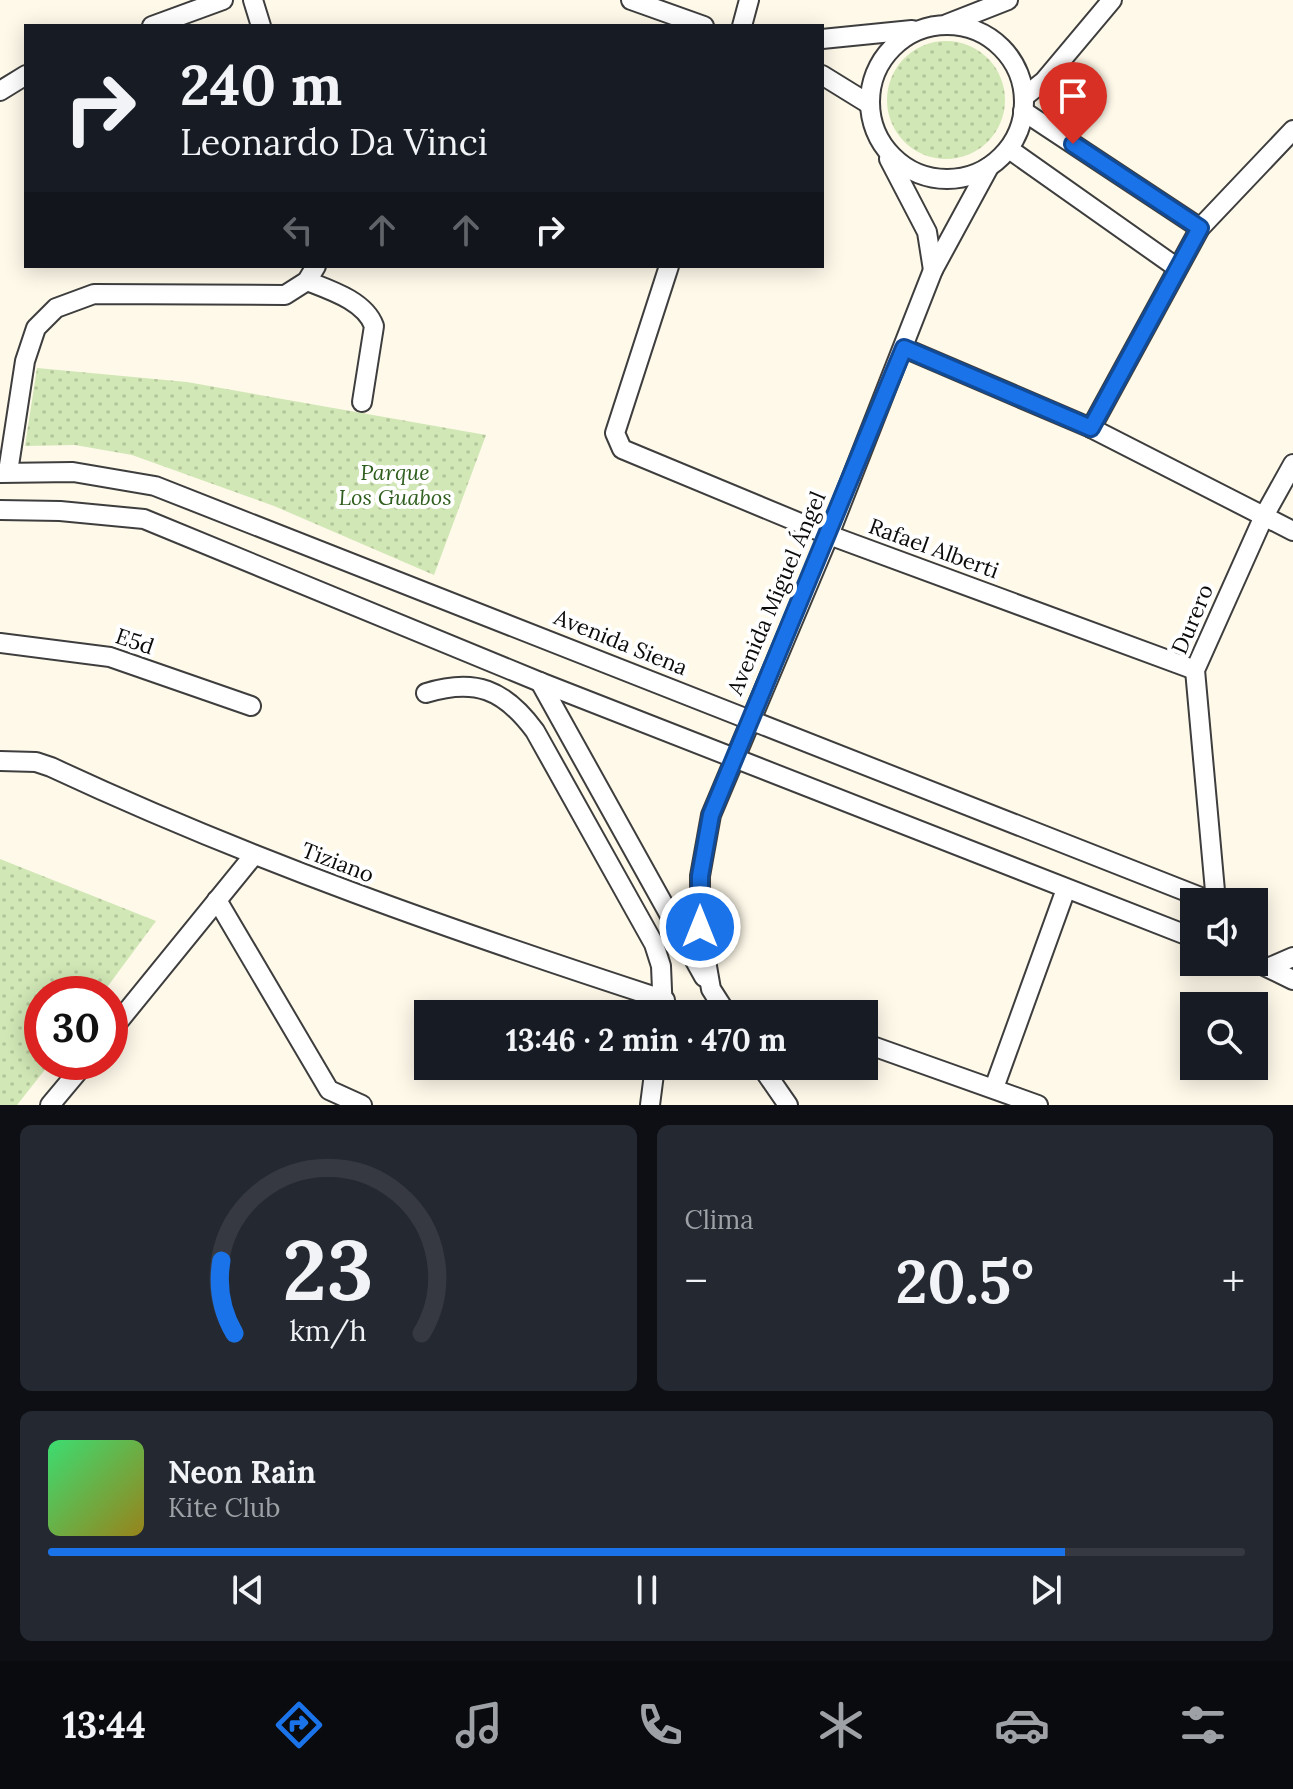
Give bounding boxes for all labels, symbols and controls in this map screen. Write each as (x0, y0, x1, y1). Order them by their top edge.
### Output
text: 240 m (180, 49, 342, 120)
icon: right (48, 56, 152, 160)
pin (1039, 62, 1107, 144)
icon: arrive (1051, 74, 1095, 118)
text: Leonardo Da Vinci (180, 119, 488, 165)
icon: left (276, 208, 320, 252)
icon: ahead (360, 208, 404, 252)
icon: ahead (444, 208, 488, 252)
icon: right (528, 208, 572, 252)
park label: Parque Los Guabos (338, 458, 452, 511)
street label: Avenida Miguel Ángel (720, 487, 832, 700)
street label: Rafael Alberti (865, 511, 1003, 585)
street label: Durero (1165, 580, 1219, 658)
street label: Avenida Siena (549, 602, 692, 681)
street label: E5d (112, 621, 158, 661)
street label: Tiziano (298, 835, 378, 889)
position arrow (658, 885, 742, 969)
map controls (1180, 888, 1268, 1080)
button: sound (1180, 888, 1268, 976)
speed limit sign: 30 (24, 976, 128, 1080)
button: search (1180, 992, 1268, 1080)
text: 13:46 · 2 min · 470 m (506, 1021, 786, 1059)
text: Clima (685, 1203, 754, 1236)
text: 23 (283, 1216, 374, 1323)
text: 20.5° (896, 1243, 1034, 1319)
text: − (685, 1253, 708, 1309)
text: + (1222, 1253, 1245, 1309)
text: km/h (290, 1312, 367, 1349)
text: Neon Rain (168, 1453, 316, 1491)
text: Kite Club (168, 1491, 280, 1524)
icon: previous (226, 1568, 270, 1612)
icon: pause (625, 1568, 669, 1612)
icon: next (1024, 1568, 1068, 1612)
icon: directions (271, 1697, 327, 1753)
icon: music (451, 1697, 507, 1753)
icon: phone (632, 1697, 688, 1753)
icon: climate (813, 1697, 869, 1753)
icon: car (994, 1697, 1050, 1753)
icon: filters (1175, 1697, 1231, 1753)
text: 13:44 (62, 1702, 146, 1748)

